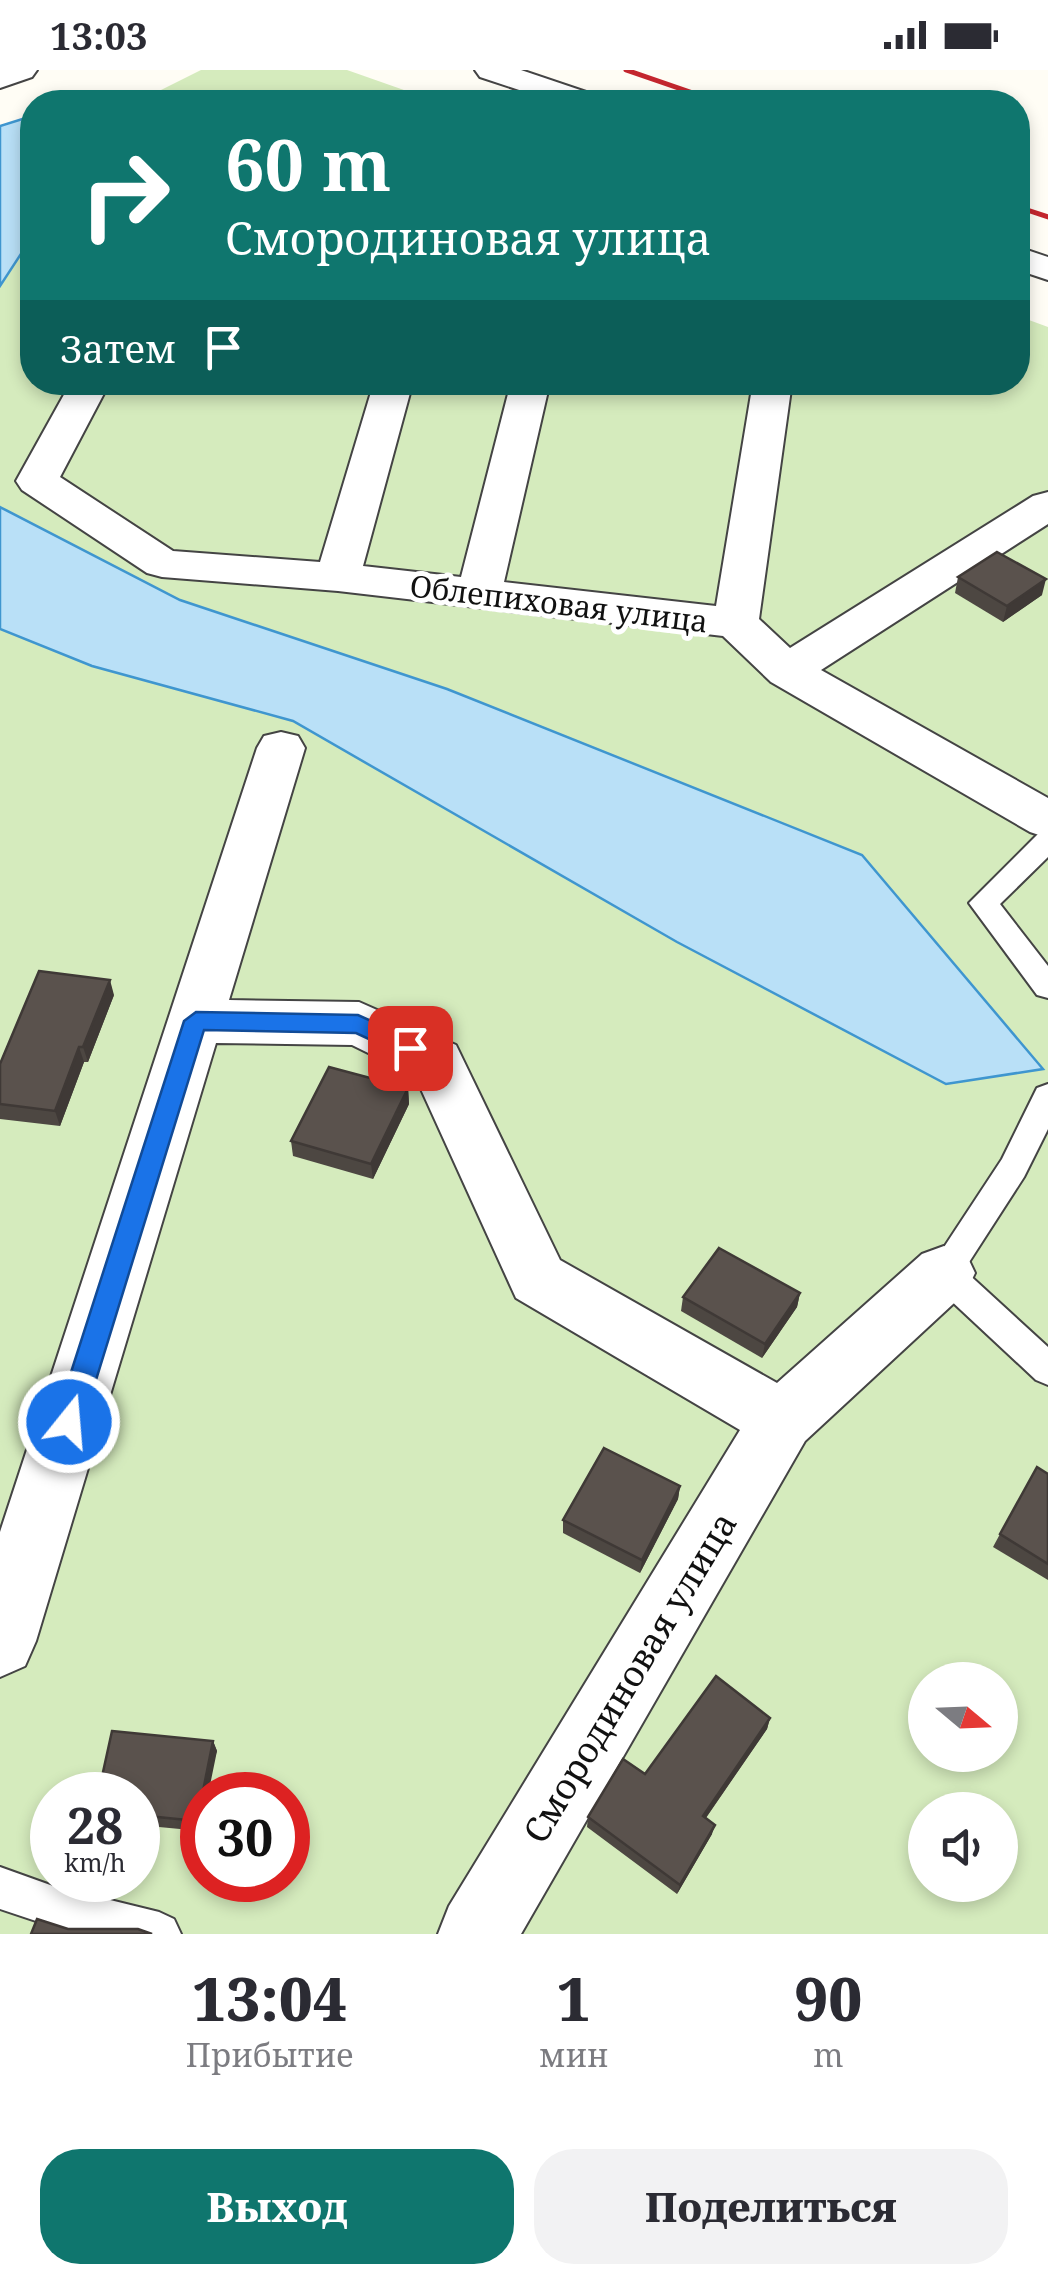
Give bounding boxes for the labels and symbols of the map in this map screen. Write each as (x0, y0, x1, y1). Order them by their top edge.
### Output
street label: Облепиховая улица (408, 564, 710, 642)
pin (368, 1006, 453, 1091)
position arrow (17, 1370, 121, 1474)
street label: Смородиновая улица (511, 1503, 747, 1851)
north arrow (908, 1662, 1018, 1772)
speed limit sign: 30 (180, 1772, 310, 1902)

